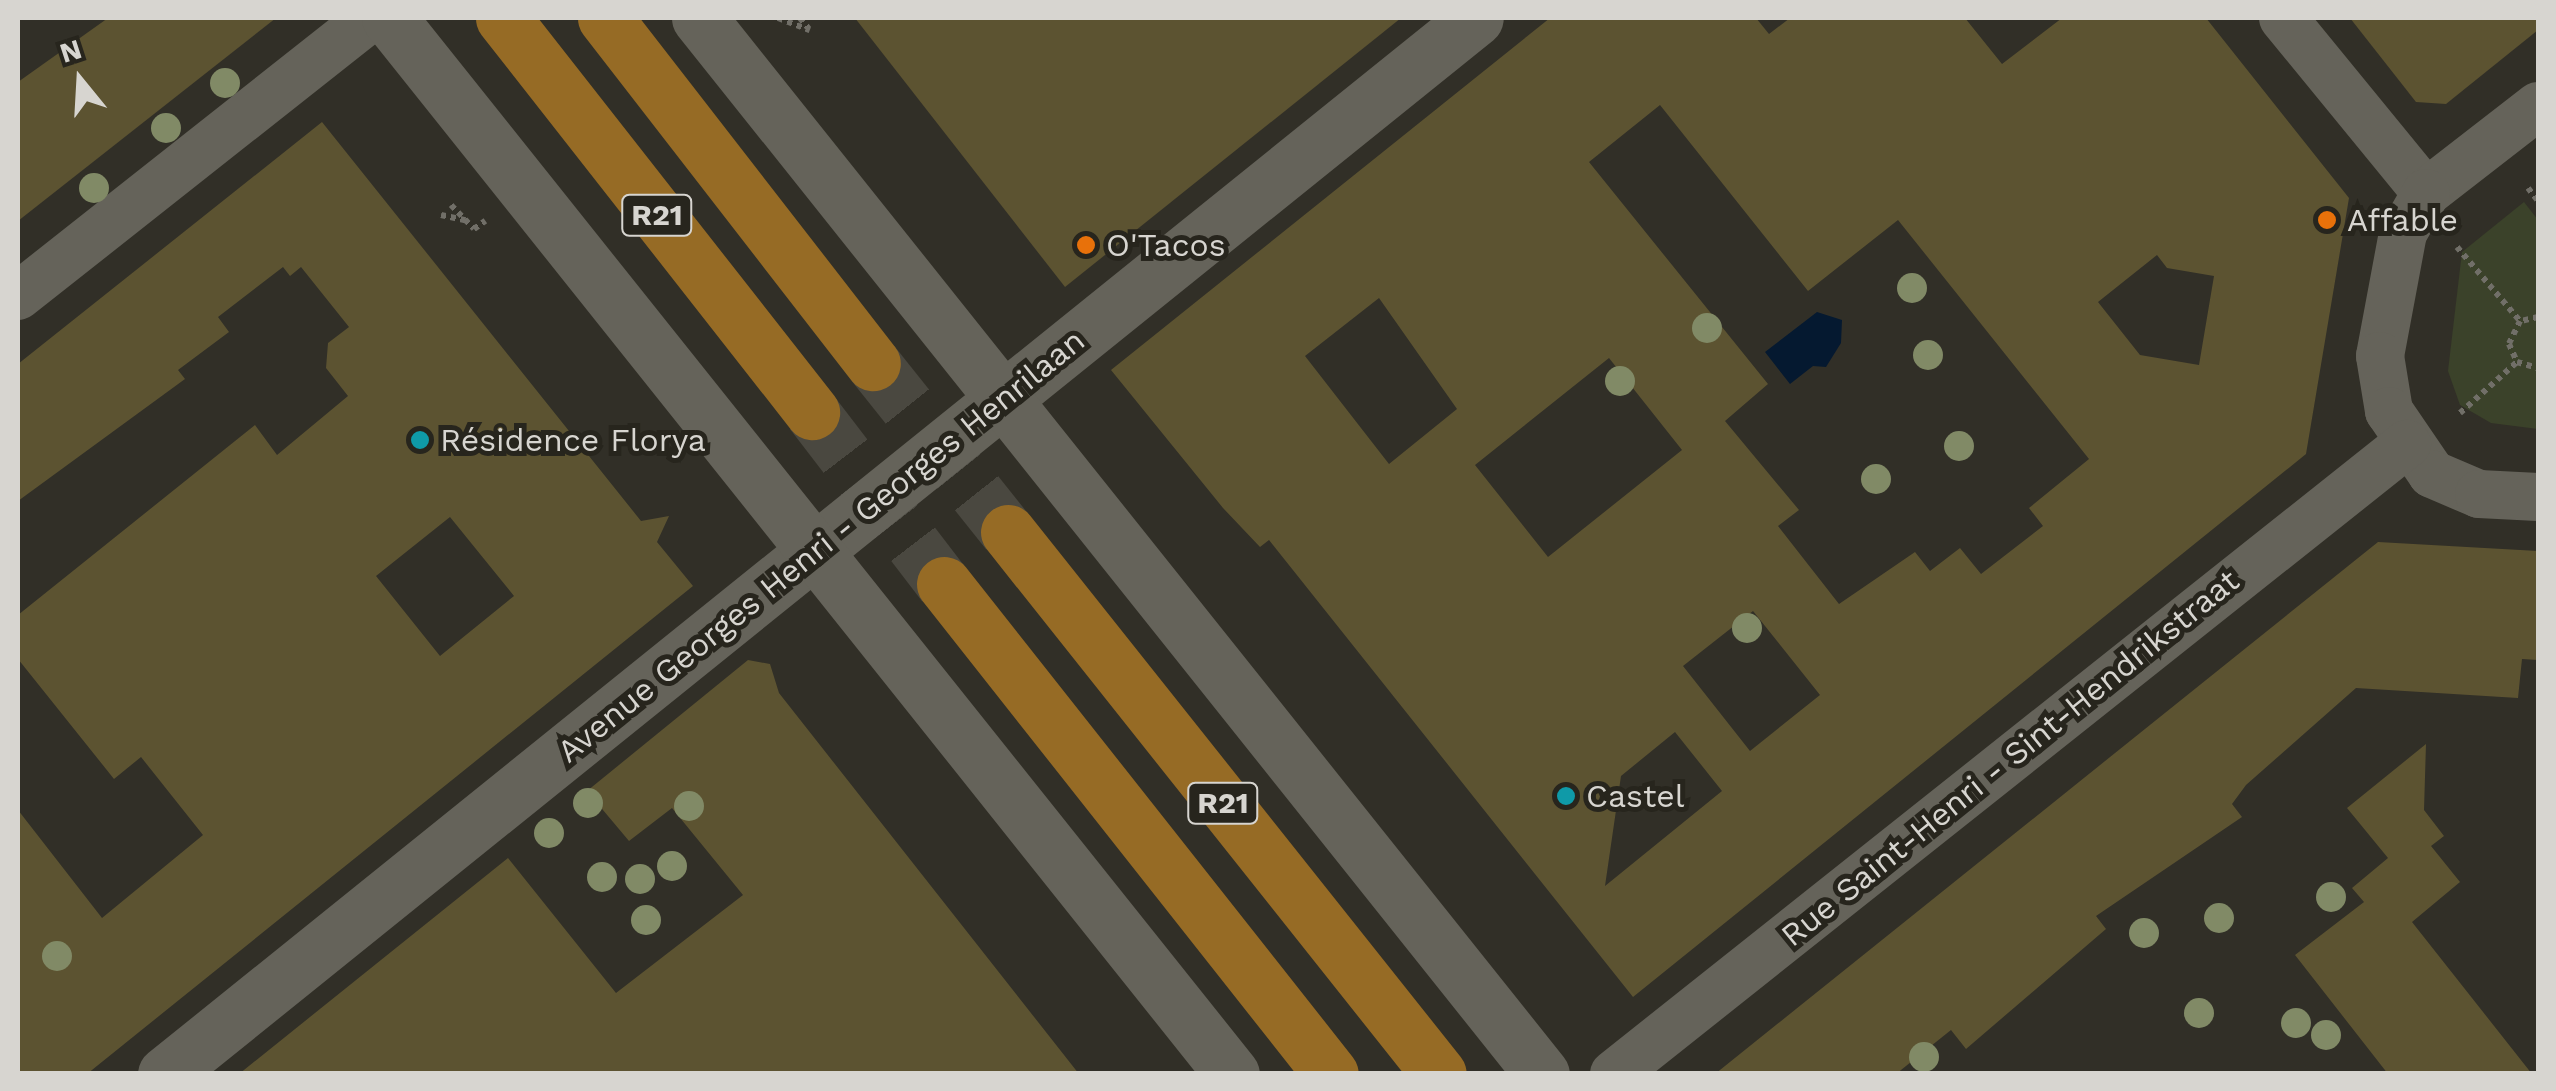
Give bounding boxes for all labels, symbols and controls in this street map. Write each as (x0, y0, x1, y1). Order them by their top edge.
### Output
north arrow (30, 30, 130, 130)
text: N (56, 32, 86, 70)
road number: R21 (620, 190, 694, 240)
place label: Affable (2347, 201, 2458, 239)
marker: Affable (2316, 209, 2338, 231)
place label: O'Tacos (1106, 226, 1226, 264)
marker: O'Tacos (1075, 234, 1097, 256)
street label: Avenue Georges Henri - Georges Henrilaan (550, 321, 1092, 771)
place label: Résidence Florya (440, 421, 706, 459)
marker: Résidence Florya (409, 429, 431, 451)
street label: Rue Saint-Henri - Sint-Hendrikstraat (1773, 561, 2247, 955)
place label: Castel (1586, 777, 1685, 815)
road number: R21 (1186, 778, 1260, 828)
marker: Castel (1555, 785, 1577, 807)

